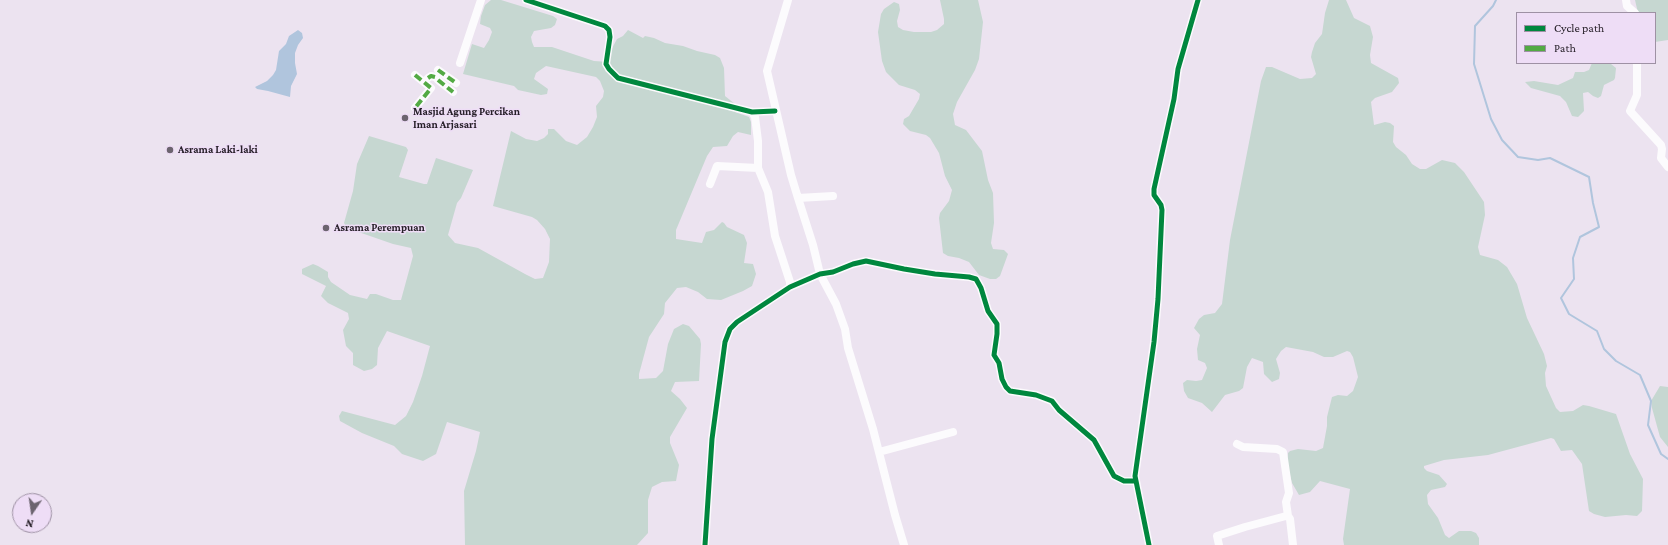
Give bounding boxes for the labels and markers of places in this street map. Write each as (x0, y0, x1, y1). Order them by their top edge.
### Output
place label: Masjid Agung Percikan Iman Arjasari (413, 105, 520, 131)
marker: Masjid Agung Percikan Iman Arjasari (400, 113, 410, 123)
place label: Asrama Laki-laki (178, 143, 258, 157)
marker: Asrama Laki-laki (165, 145, 175, 155)
place label: Asrama Perempuan (334, 221, 425, 235)
marker: Asrama Perempuan (321, 223, 331, 233)

